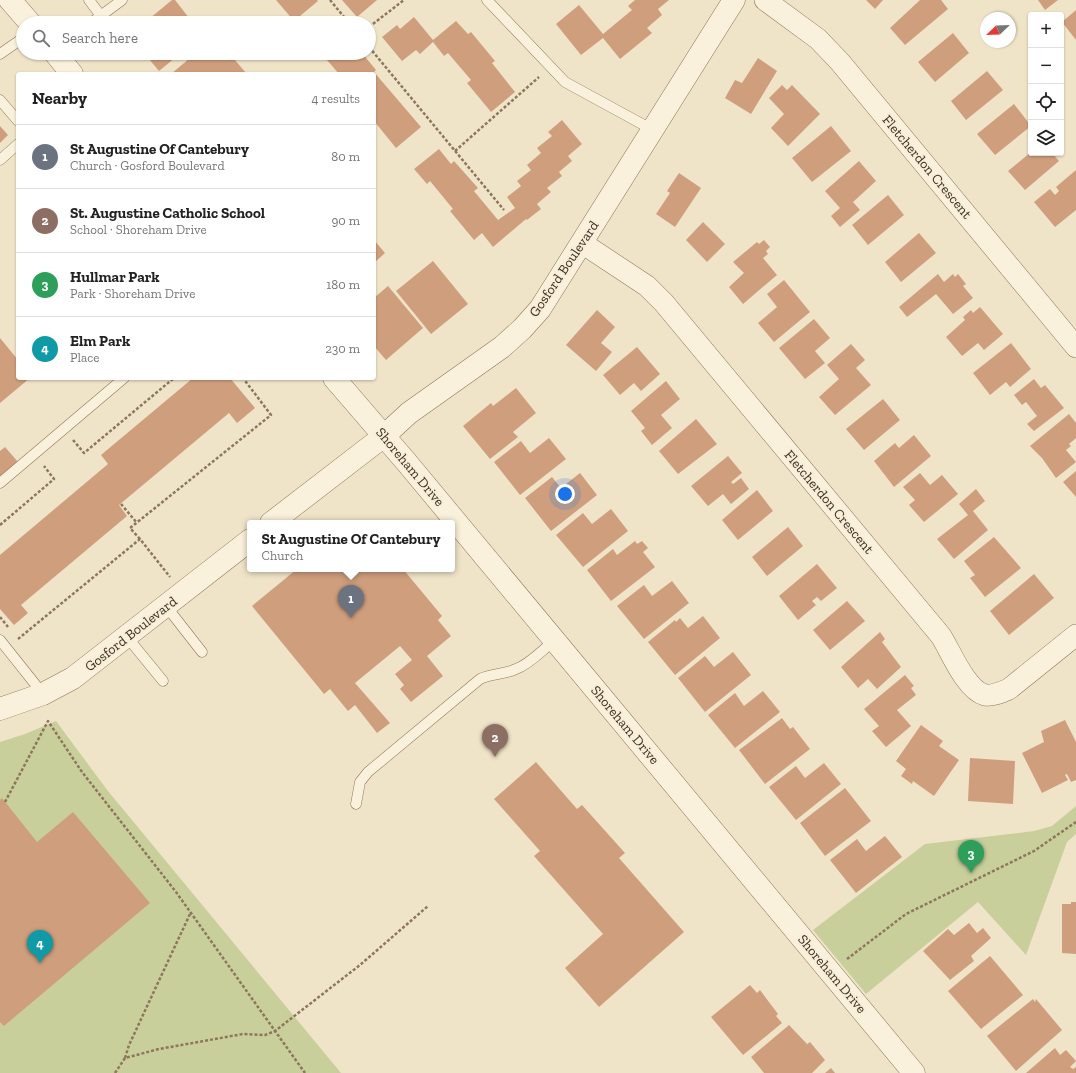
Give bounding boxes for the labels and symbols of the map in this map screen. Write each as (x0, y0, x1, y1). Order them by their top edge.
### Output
north arrow (980, 12, 1016, 48)
street label: Fletcherdon Crescent (879, 112, 976, 223)
street label: Gosford Boulevard (526, 217, 603, 320)
street label: Shoreham Drive (372, 424, 448, 510)
street label: Fletcherdon Crescent (781, 447, 878, 558)
your location (555, 484, 575, 504)
pin: 1 (338, 585, 364, 618)
street label: Gosford Boulevard (82, 593, 181, 675)
street label: Shoreham Drive (587, 682, 663, 768)
pin: 2 (482, 724, 508, 757)
pin: 3 (958, 840, 984, 873)
pin: 4 (27, 930, 53, 963)
street label: Shoreham Drive (794, 931, 870, 1017)

